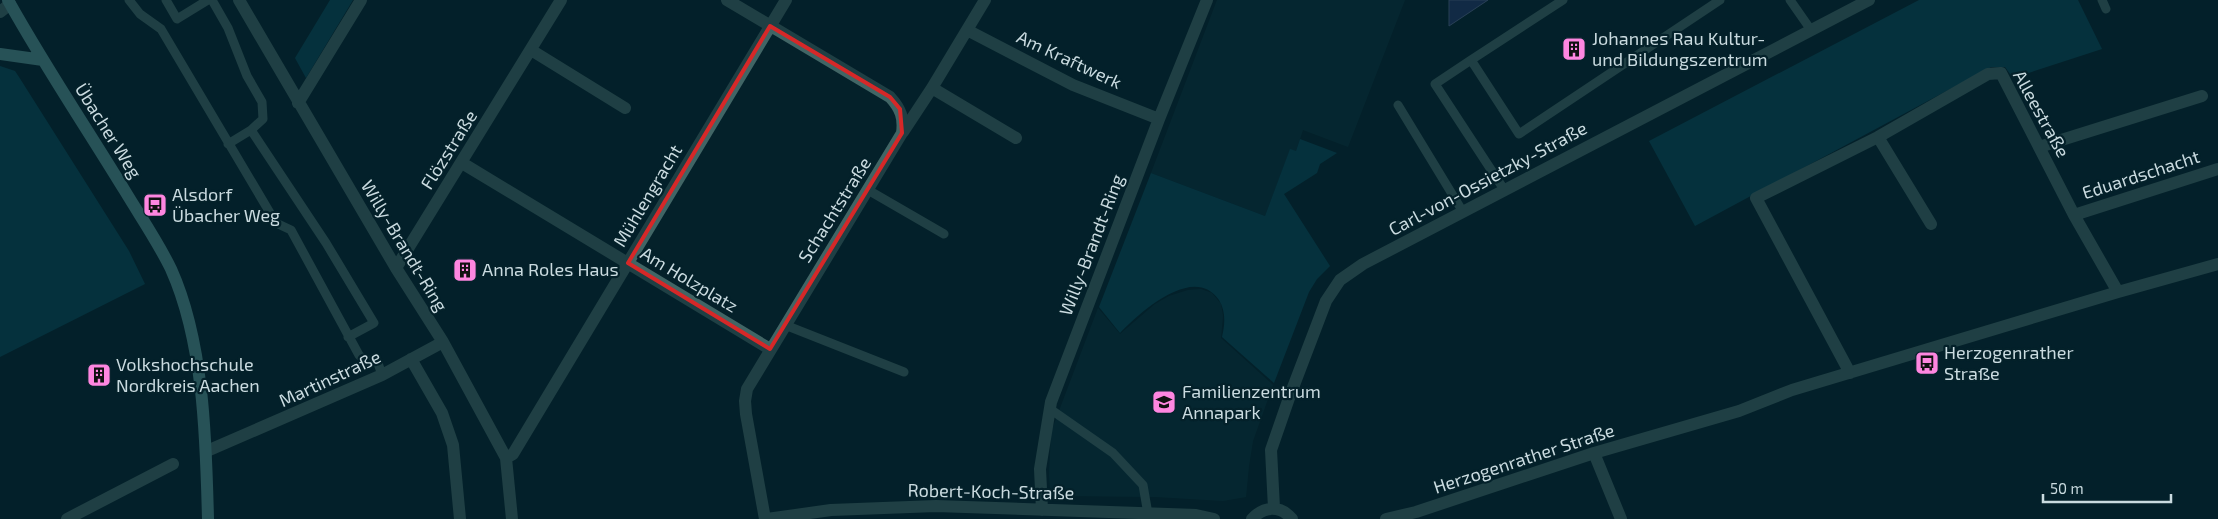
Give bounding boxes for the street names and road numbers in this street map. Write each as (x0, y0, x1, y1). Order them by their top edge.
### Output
street label: Am Kraftwerk (1013, 25, 1125, 93)
street label: Alleestraße (2009, 66, 2075, 161)
street label: Übacher Weg (71, 79, 147, 182)
street label: Flözstraße (415, 106, 481, 193)
street label: Carl-von-Ossietzky-Straße (1385, 116, 1590, 240)
street label: Mühlengracht (608, 140, 686, 251)
street label: Eduardschacht (2079, 145, 2202, 203)
street label: Schachtstraße (793, 153, 875, 266)
street label: Willy-Brandt-Ring (1054, 171, 1128, 318)
street label: Willy-Brandt-Ring (357, 176, 453, 315)
street label: Am Holzplatz (637, 242, 742, 317)
street label: Martinstraße (275, 345, 384, 411)
street label: Herzogenrather Straße (1430, 418, 1617, 498)
street label: Robert-Koch-Straße (907, 479, 1075, 503)

